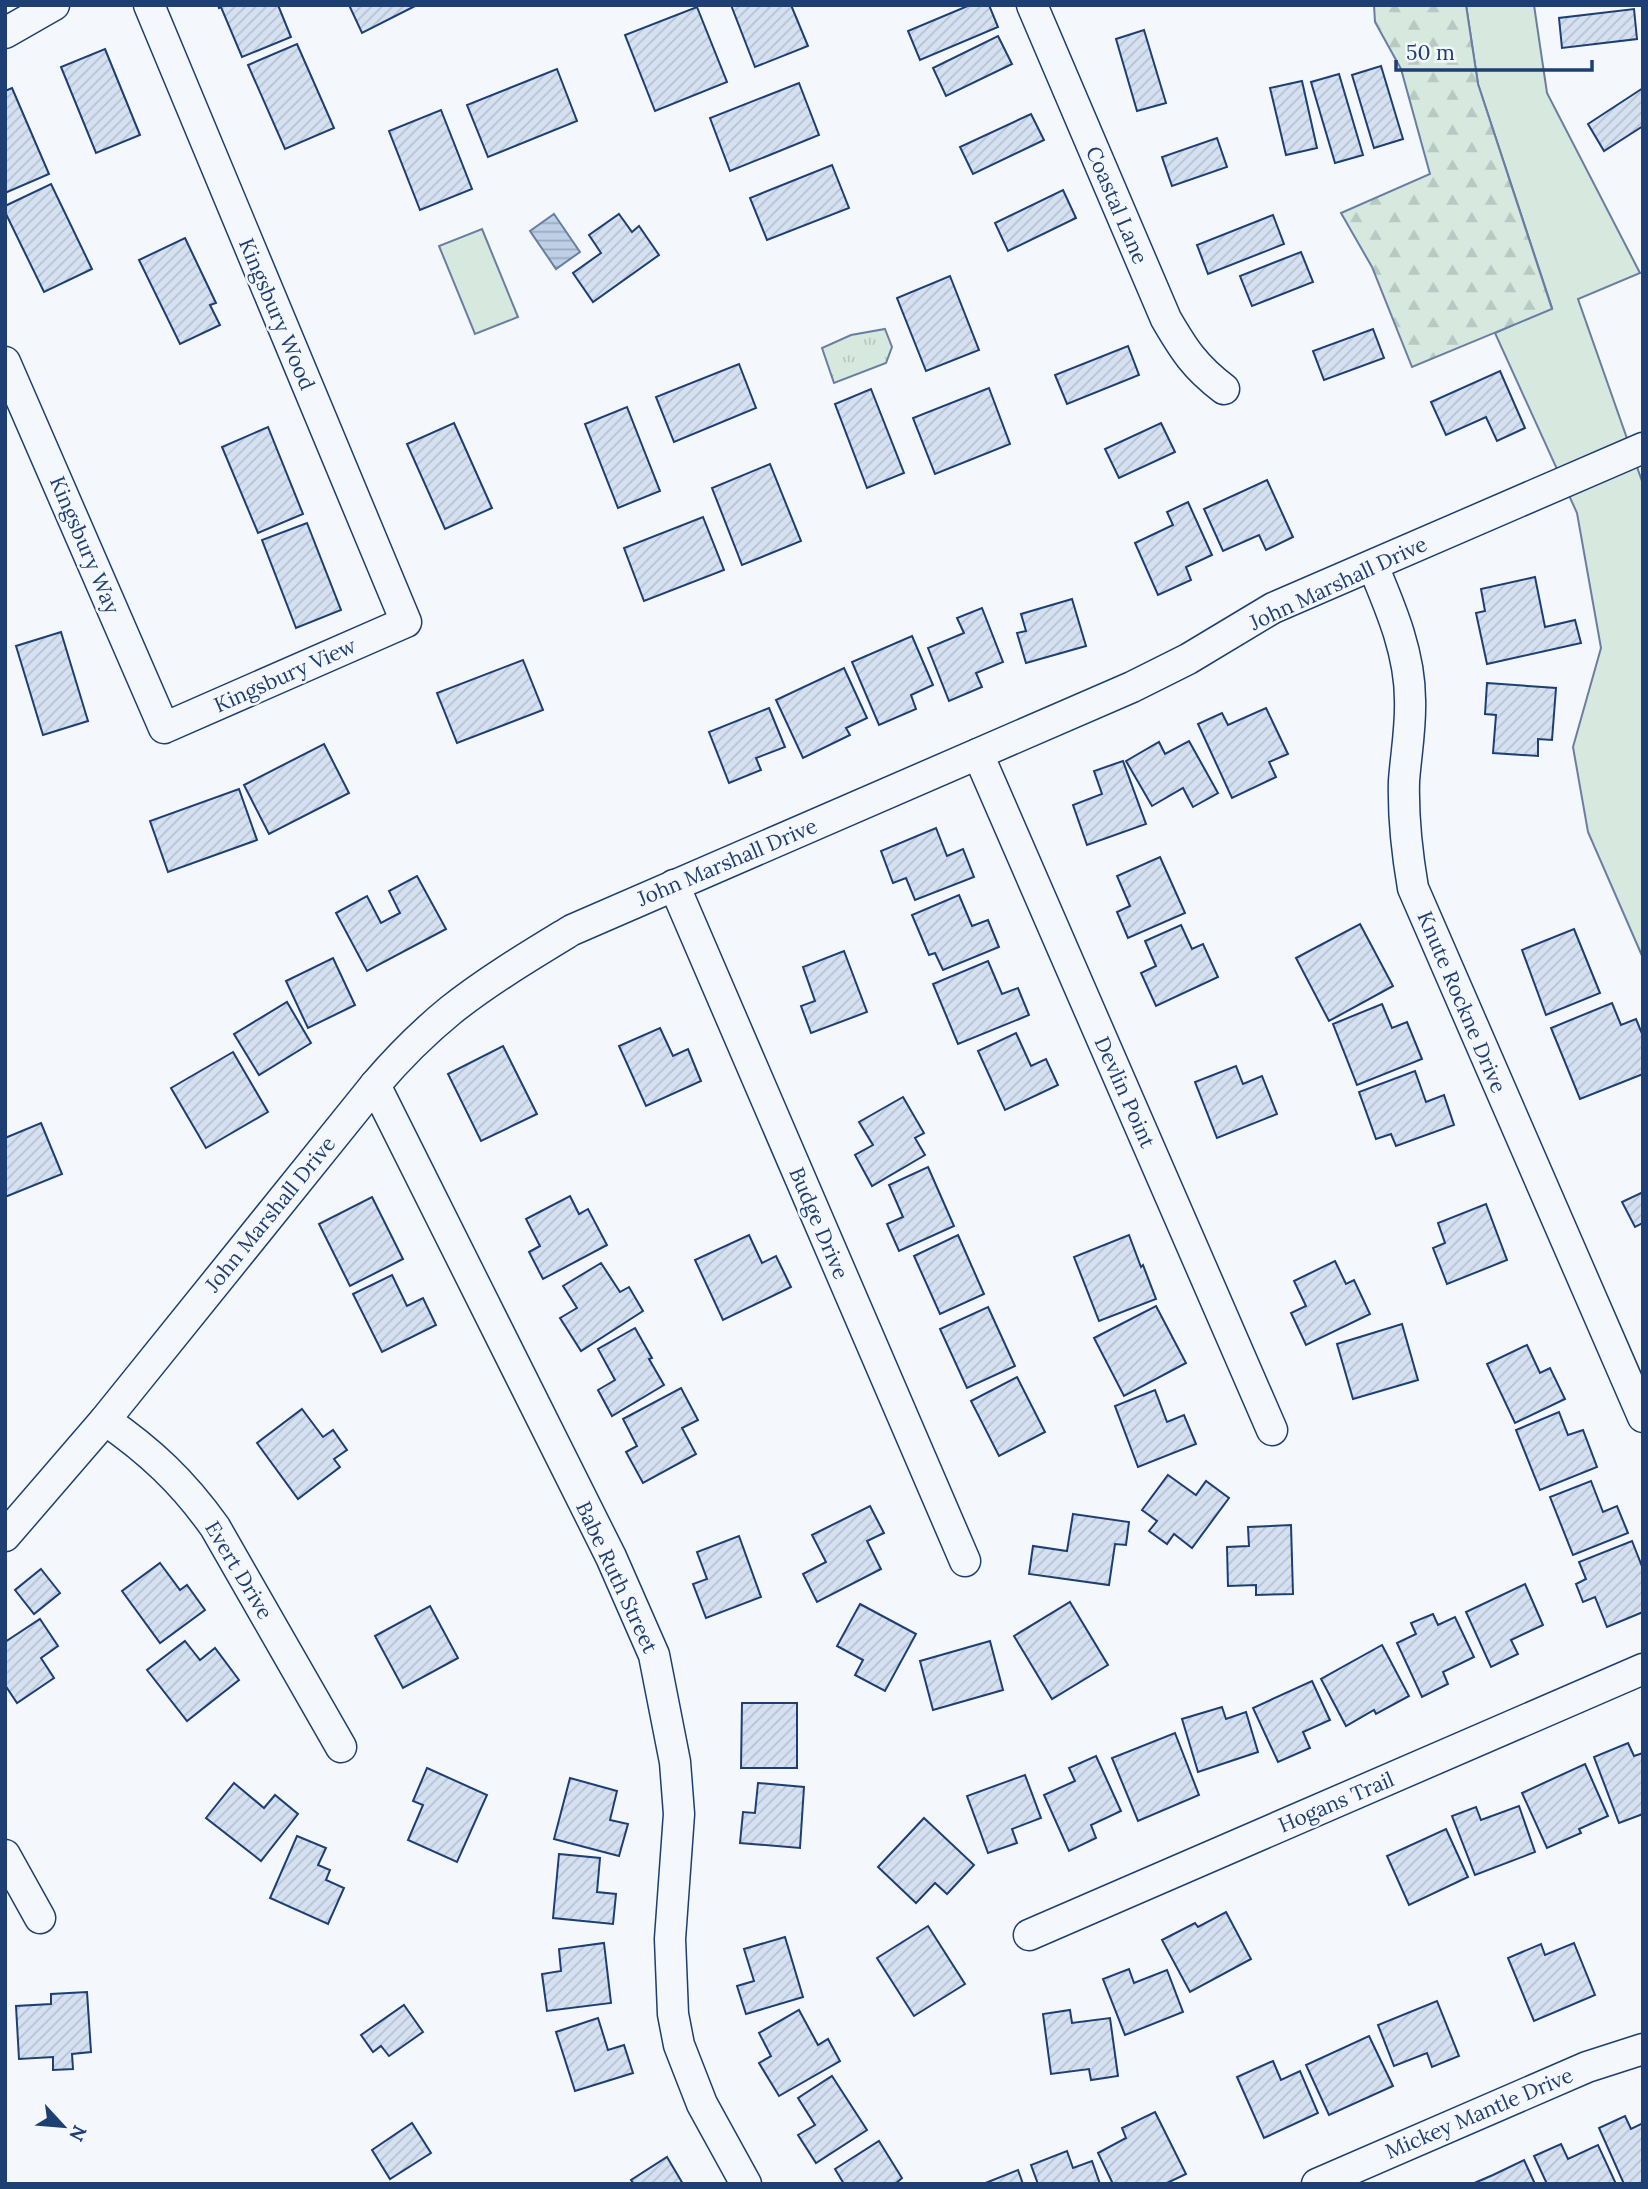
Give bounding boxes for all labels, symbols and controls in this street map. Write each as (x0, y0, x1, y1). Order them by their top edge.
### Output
scale bar (1396, 28, 1592, 72)
text: 50 m (1406, 39, 1455, 66)
street label: Coastal Lane (1080, 142, 1154, 268)
street label: Kingsbury Wood (233, 234, 321, 394)
street label: Kingsbury Way (44, 472, 126, 618)
street label: John Marshall Drive (1244, 530, 1431, 636)
street label: Kingsbury View (210, 632, 360, 718)
street label: John Marshall Drive (632, 812, 821, 912)
street label: Knute Rockne Drive (1412, 907, 1512, 1097)
street label: Devlin Point (1089, 1032, 1162, 1153)
street label: John Marshall Drive (198, 1131, 341, 1298)
street label: Budge Drive (783, 1163, 855, 1283)
street label: Babe Ruth Street (570, 1497, 664, 1658)
street label: Evert Drive (199, 1516, 279, 1624)
street label: Hogans Trail (1274, 1766, 1398, 1838)
street label: Mickey Mantle Drive (1381, 2061, 1577, 2165)
north arrow (28, 2091, 98, 2161)
text: N (64, 2122, 92, 2146)

